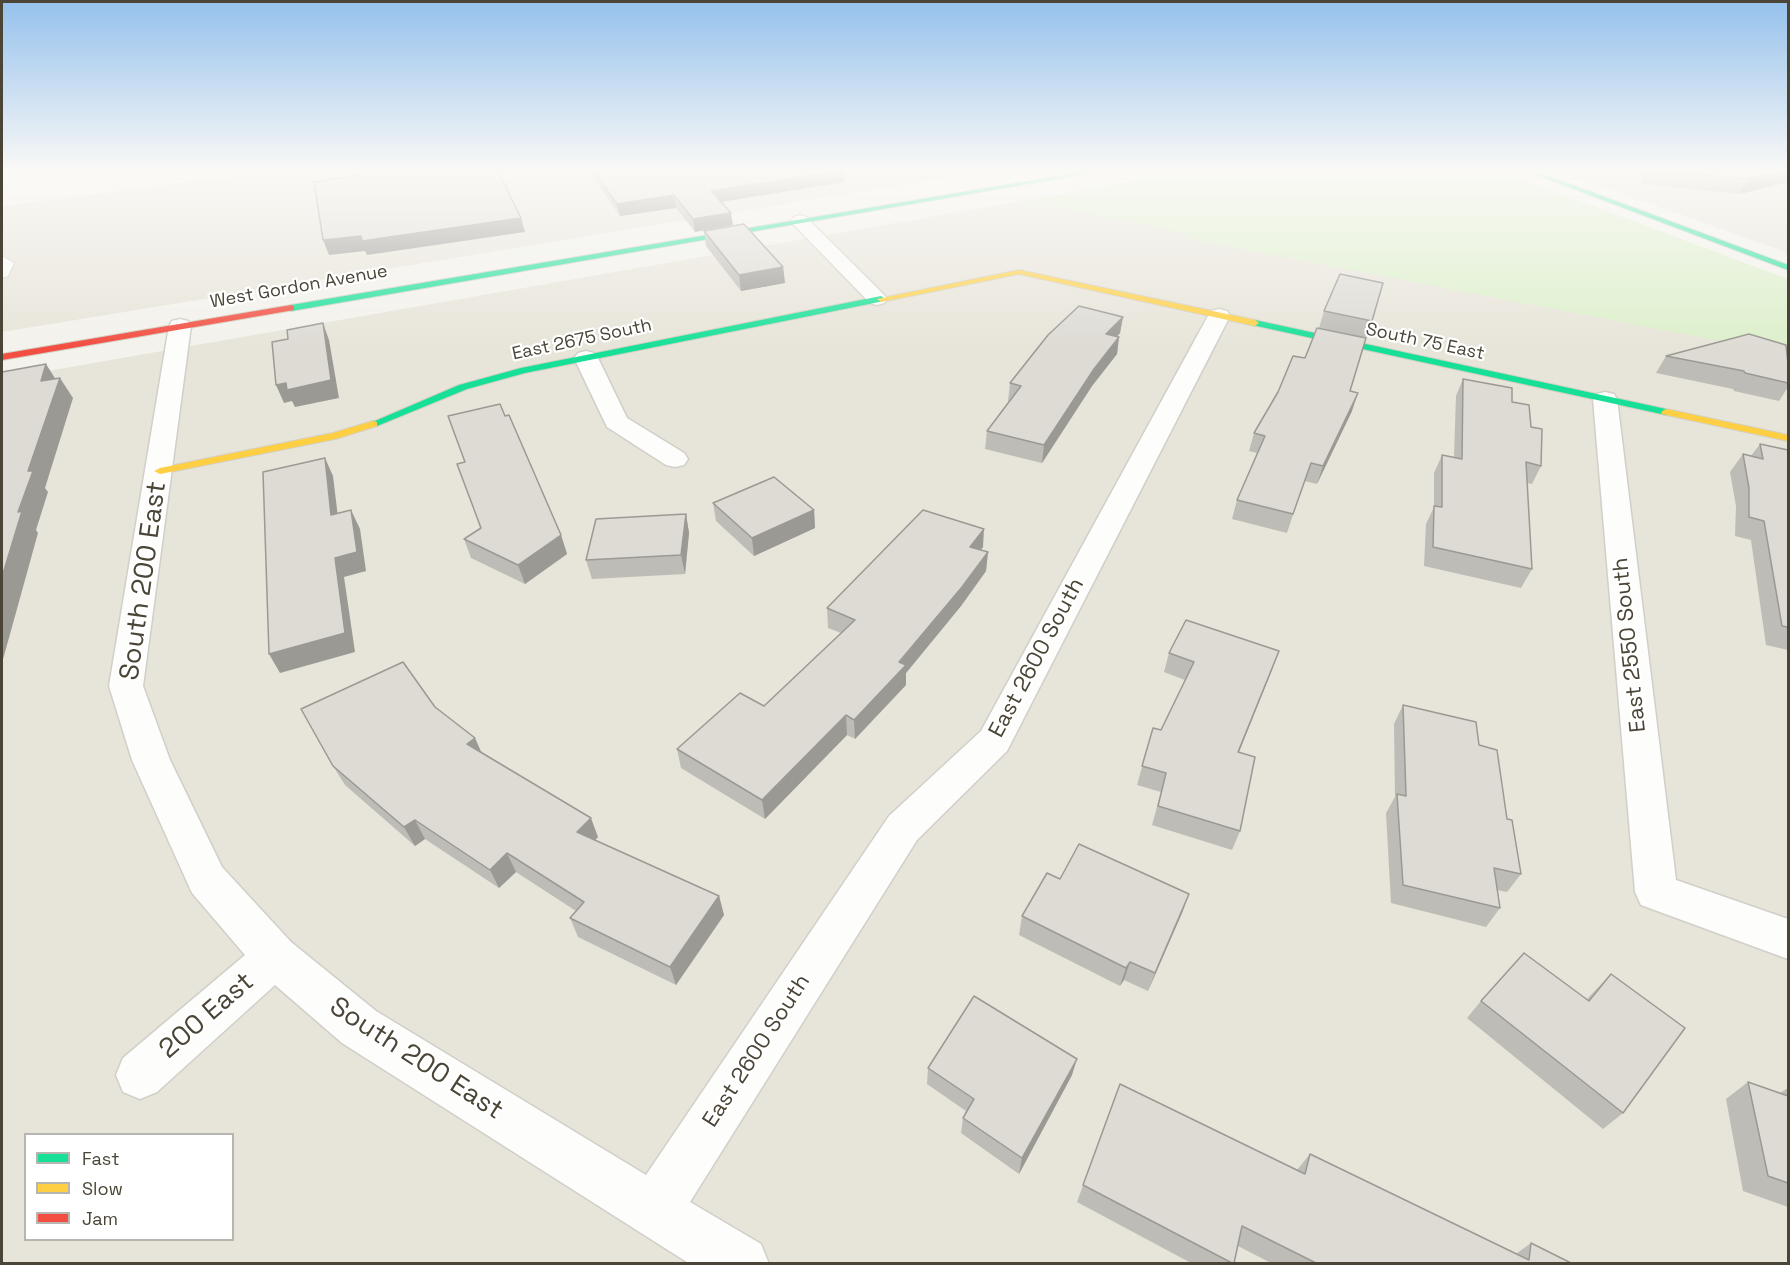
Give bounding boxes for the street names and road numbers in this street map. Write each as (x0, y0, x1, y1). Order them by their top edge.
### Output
street label: West Gordon Avenue (209, 261, 389, 313)
street label: East 2675 South (510, 315, 654, 365)
street label: South 75 East (1364, 319, 1486, 365)
street label: South 200 East (114, 479, 174, 683)
street label: East 2550 South (1608, 556, 1652, 734)
street label: East 2600 South (984, 574, 1090, 742)
street label: 200 East (153, 966, 261, 1066)
street label: East 2600 South (698, 970, 816, 1132)
street label: South 200 East (323, 991, 509, 1127)

